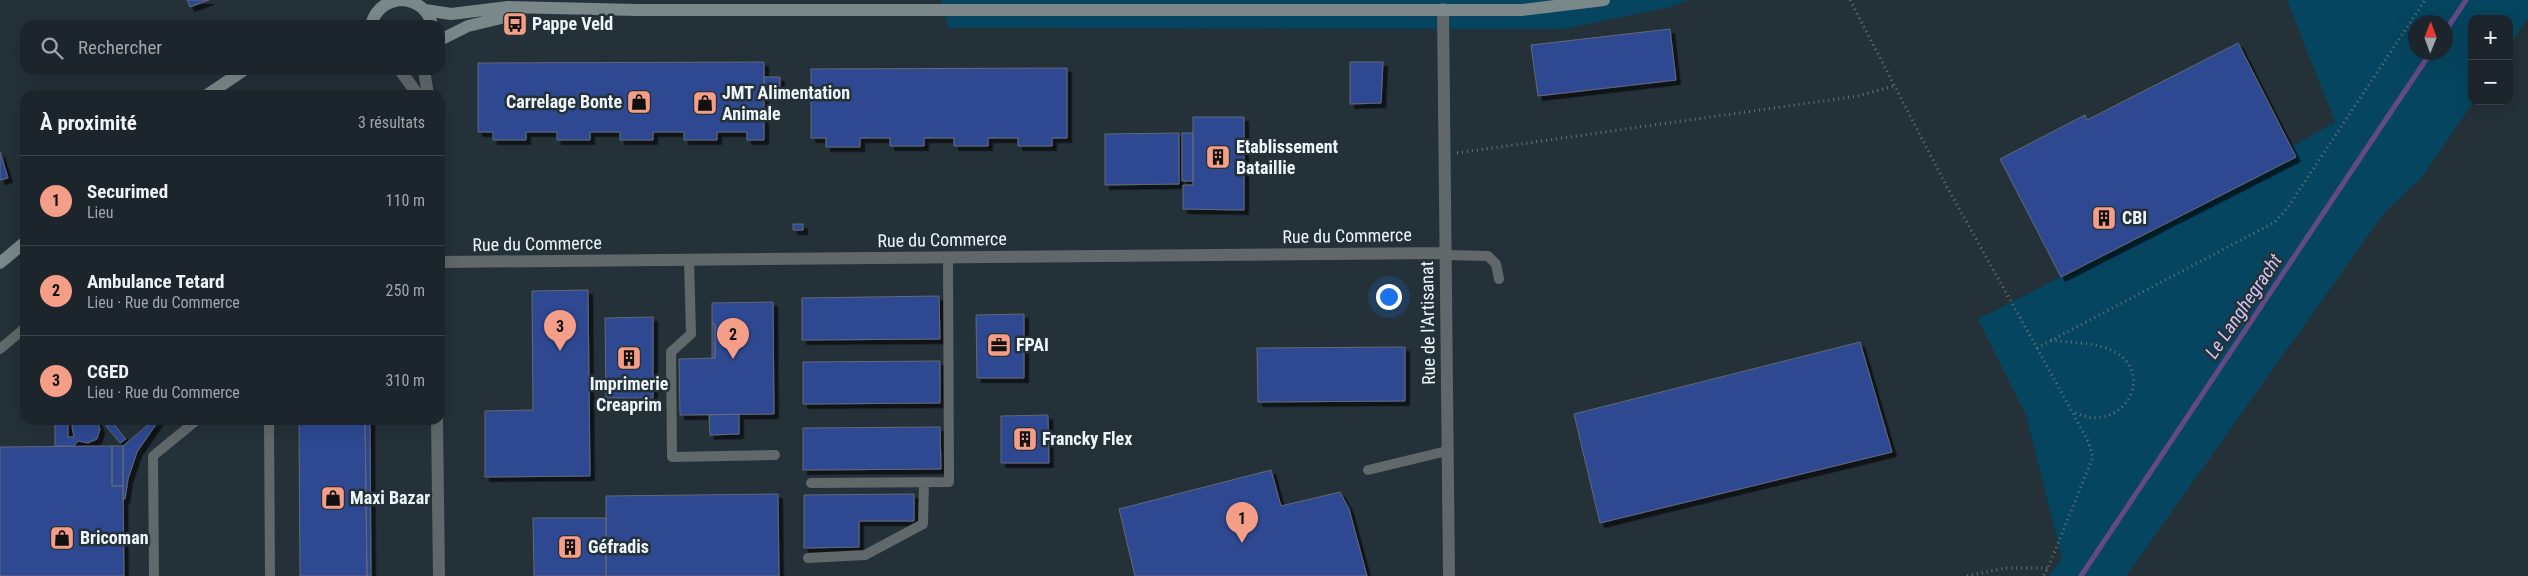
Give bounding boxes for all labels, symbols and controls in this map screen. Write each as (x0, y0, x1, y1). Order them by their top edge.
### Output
bus stop icon: Pappe Veld (502, 11, 528, 37)
place label: Pappe Veld (532, 13, 613, 34)
north arrow (2408, 15, 2453, 60)
map controls (2468, 15, 2513, 105)
button: + (2468, 15, 2513, 60)
search box (20, 20, 445, 75)
icon: search (38, 34, 66, 62)
text: Rechercher (78, 36, 162, 59)
button: − (2468, 60, 2513, 105)
place label: JMT Alimentation Animale (722, 82, 850, 124)
shop icon: Carrelage Bonte (626, 89, 652, 115)
shop icon: JMT Alimentation Animale (692, 90, 718, 116)
place label: Carrelage Bonte (506, 91, 622, 112)
text: À proximité (40, 111, 137, 135)
text: 3 résultats (358, 113, 425, 132)
place label: Etablissement Bataillie (1236, 136, 1339, 178)
building icon: Etablissement Bataillie (1205, 144, 1231, 170)
text: Securimed (87, 180, 168, 203)
text: 1 (52, 191, 60, 210)
text: 110 m (386, 191, 425, 210)
text: Lieu (87, 203, 114, 222)
building icon: CBI (2091, 205, 2117, 231)
place label: CBI (2122, 207, 2147, 228)
street label: Rue du Commerce (1282, 224, 1412, 247)
street label: Rue du Commerce (877, 228, 1007, 251)
street label: Rue du Commerce (472, 232, 602, 255)
water label: Le Langhegracht (2200, 249, 2287, 363)
street label: Rue de l'Artisanat (1416, 261, 1439, 385)
text: Ambulance Tetard (87, 270, 224, 293)
text: 2 (52, 281, 60, 300)
text: 250 m (386, 281, 425, 300)
your location (1376, 284, 1402, 310)
text: Lieu · Rue du Commerce (87, 293, 240, 312)
pin: 3 (544, 310, 576, 351)
pin: 2 (717, 318, 749, 359)
office icon: FPAI (986, 332, 1012, 358)
place label: FPAI (1016, 334, 1049, 355)
building icon: Imprimerie Creaprim (616, 345, 642, 371)
text: CGED (87, 360, 129, 383)
text: 3 (52, 371, 60, 390)
text: 310 m (386, 371, 425, 390)
place label: Imprimerie Creaprim (590, 373, 669, 415)
text: Lieu · Rue du Commerce (87, 383, 240, 402)
building icon: Francky Flex (1012, 426, 1038, 452)
place label: Francky Flex (1042, 428, 1132, 449)
shop icon: Maxi Bazar (320, 485, 346, 511)
place label: Maxi Bazar (350, 487, 430, 508)
pin: 1 (1226, 502, 1258, 543)
shop icon: Bricoman (49, 525, 75, 551)
place label: Bricoman (80, 527, 149, 548)
building icon: Géfradis (557, 534, 583, 560)
place label: Géfradis (588, 536, 649, 557)

